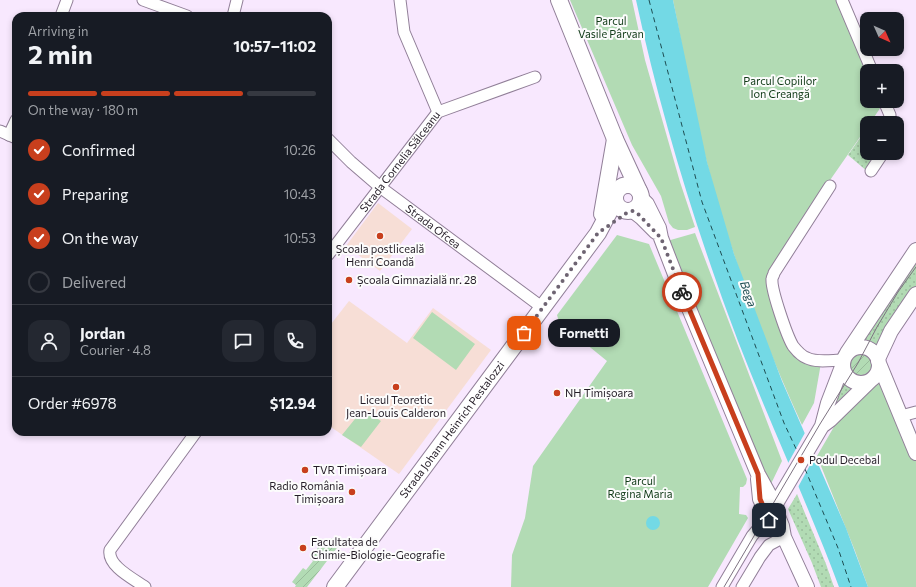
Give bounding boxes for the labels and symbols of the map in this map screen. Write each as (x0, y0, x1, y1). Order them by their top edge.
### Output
north arrow (860, 12, 904, 56)
park label: Parcul Vasile Pârvan (578, 14, 644, 40)
park label: Parcul Copiilor Ion Creangă (743, 74, 817, 100)
street label: Strada Cornelia Sălceanu (357, 108, 442, 214)
street label: Strada Ofcea (403, 201, 464, 251)
marker: Școala postliceală Henri Coandă (375, 231, 385, 241)
place label: Școala postliceală Henri Coandă (336, 242, 424, 268)
courier (662, 272, 702, 312)
place label: Școala Gimnazială nr. 28 (357, 273, 477, 287)
marker: Școala Gimnazială nr. 28 (344, 275, 354, 285)
water label: Bega (738, 279, 760, 309)
pin (507, 316, 541, 350)
callout: Fornetti (548, 319, 620, 347)
street label: Strada Johann Heinrich Pestalozzi (396, 358, 507, 500)
marker: Liceul Teoretic Jean-Louis Calderon (391, 382, 401, 392)
place label: NH Timișoara (565, 386, 633, 400)
marker: NH Timișoara (552, 388, 562, 398)
place label: Liceul Teoretic Jean-Louis Calderon (346, 393, 446, 420)
place label: Podul Decebal (809, 453, 880, 466)
marker: Podul Decebal (796, 455, 806, 465)
place label: TVR Timișoara (313, 463, 387, 477)
marker: TVR Timișoara (300, 465, 310, 475)
park label: Parcul Regina Maria (608, 474, 672, 500)
place label: Radio România Timișoara (269, 479, 344, 506)
marker: Radio România Timișoara (347, 487, 357, 497)
pin (752, 503, 786, 537)
place label: Facultatea de Chimie-Biologie-Geografie (311, 535, 445, 561)
marker: Facultatea de Chimie-Biologie-Geografie (298, 543, 308, 553)

